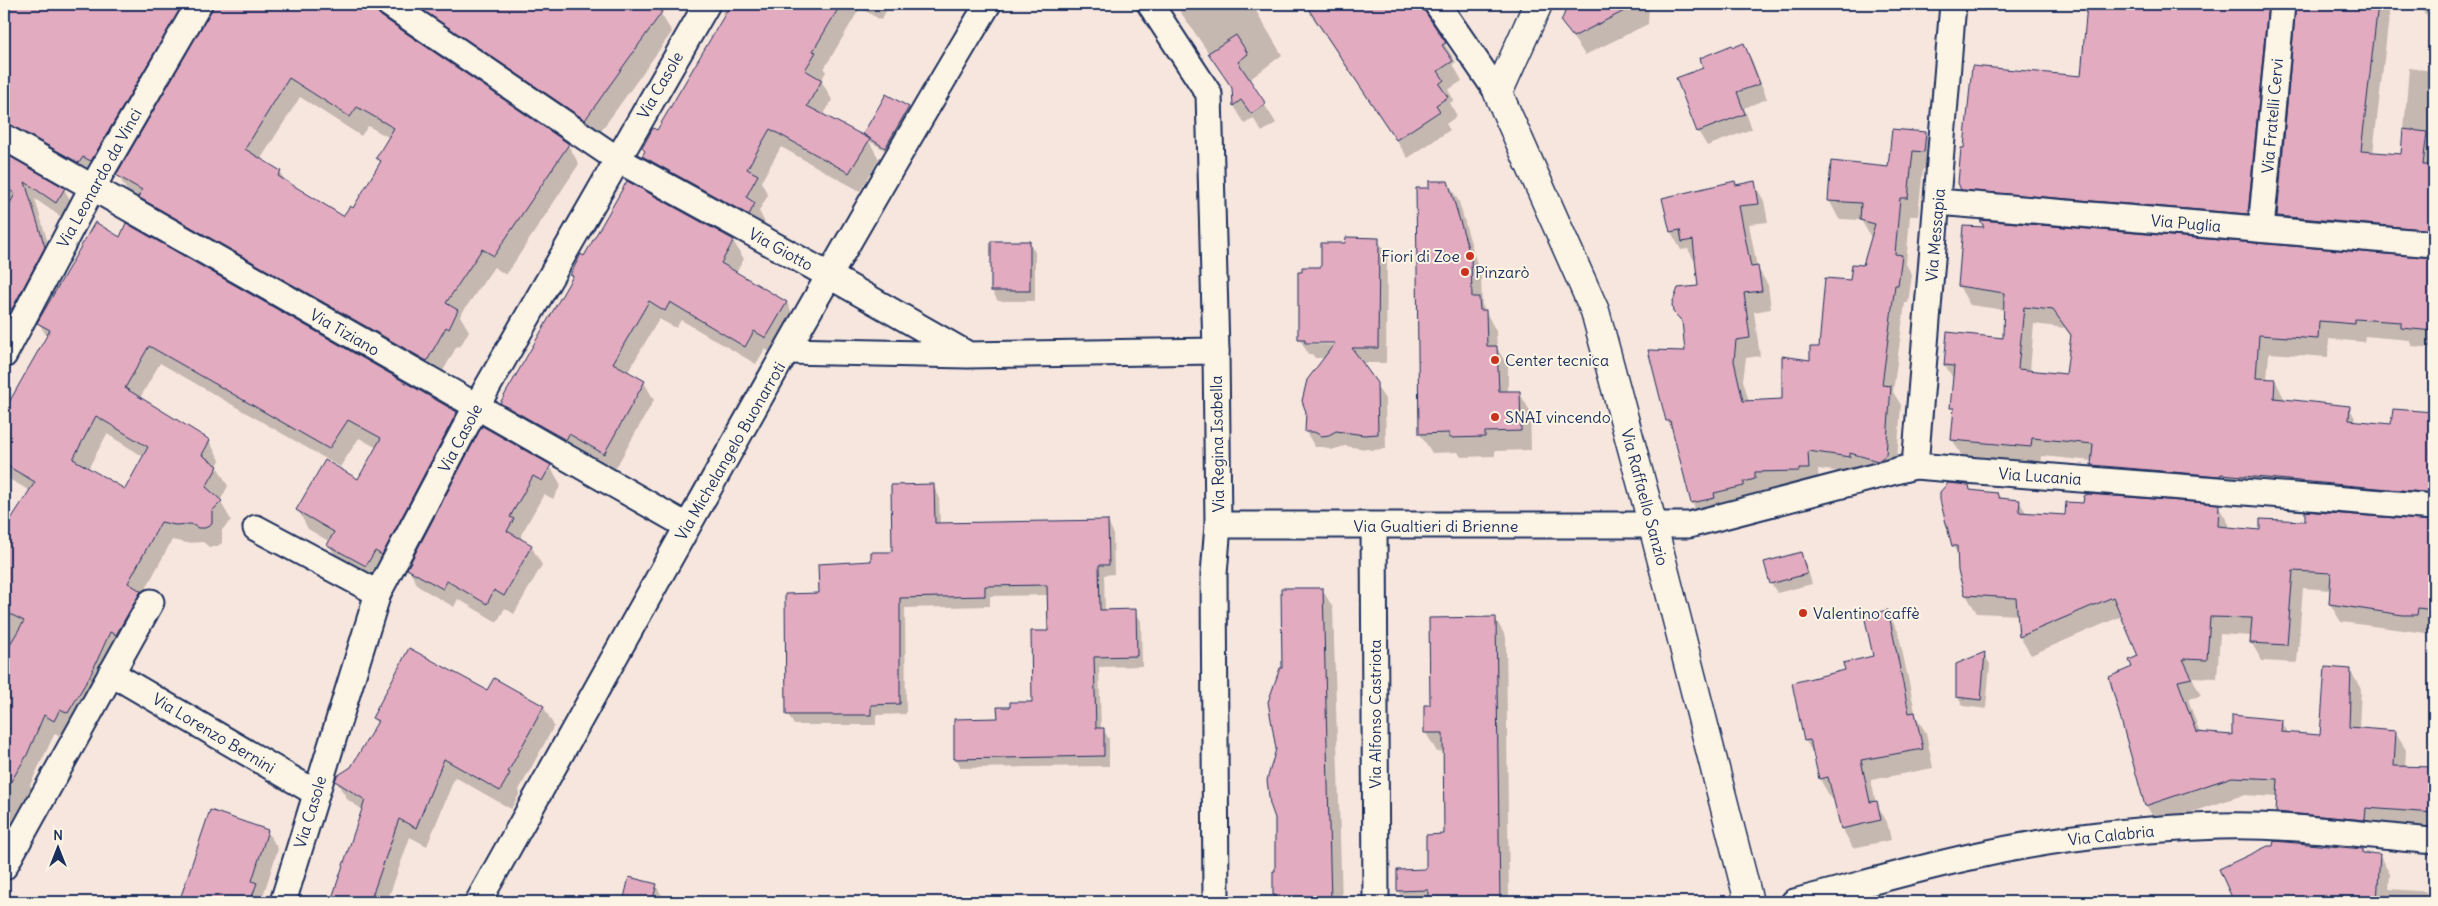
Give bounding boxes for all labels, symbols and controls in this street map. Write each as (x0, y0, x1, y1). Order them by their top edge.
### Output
street label: Via Casole (633, 48, 687, 122)
street label: Via Fratelli Cervi (2257, 58, 2287, 174)
street label: Via Leonardo da Vinci (52, 105, 146, 251)
street label: Via Messapia (1921, 188, 1949, 282)
street label: Via Puglia (2150, 210, 2222, 236)
street label: Via Giotto (745, 223, 817, 275)
place label: Fiori di Zoe (1381, 246, 1460, 266)
marker: Fiori di Zoe (1464, 250, 1476, 262)
place label: Pinzarò (1475, 262, 1530, 282)
marker: Pinzarò (1459, 266, 1471, 278)
street label: Via Tiziano (307, 304, 383, 360)
place label: Center tecnica (1505, 350, 1609, 370)
marker: Center tecnica (1489, 354, 1501, 366)
street label: Via Michelangelo Buonarroti (671, 358, 789, 544)
street label: Via Regina Isabella (1206, 375, 1228, 513)
street label: Via Casole (434, 400, 486, 476)
place label: SNAI vincendo (1505, 407, 1611, 427)
marker: SNAI vincendo (1489, 411, 1501, 423)
street label: Via Raffaello Sanzio (1617, 426, 1673, 568)
street label: Via Lucania (1998, 463, 2082, 489)
street label: Via Gualtieri di Brienne (1354, 516, 1518, 536)
place label: Valentino caffè (1813, 603, 1920, 623)
marker: Valentino caffè (1797, 607, 1809, 619)
street label: Via Alfonso Castriota (1365, 639, 1385, 789)
street label: Via Lorenzo Bernini (149, 688, 279, 778)
street label: Via Casole (290, 773, 330, 851)
street label: Via Calabria (2067, 821, 2155, 849)
north arrow (32, 824, 82, 874)
text: N (53, 826, 63, 844)

